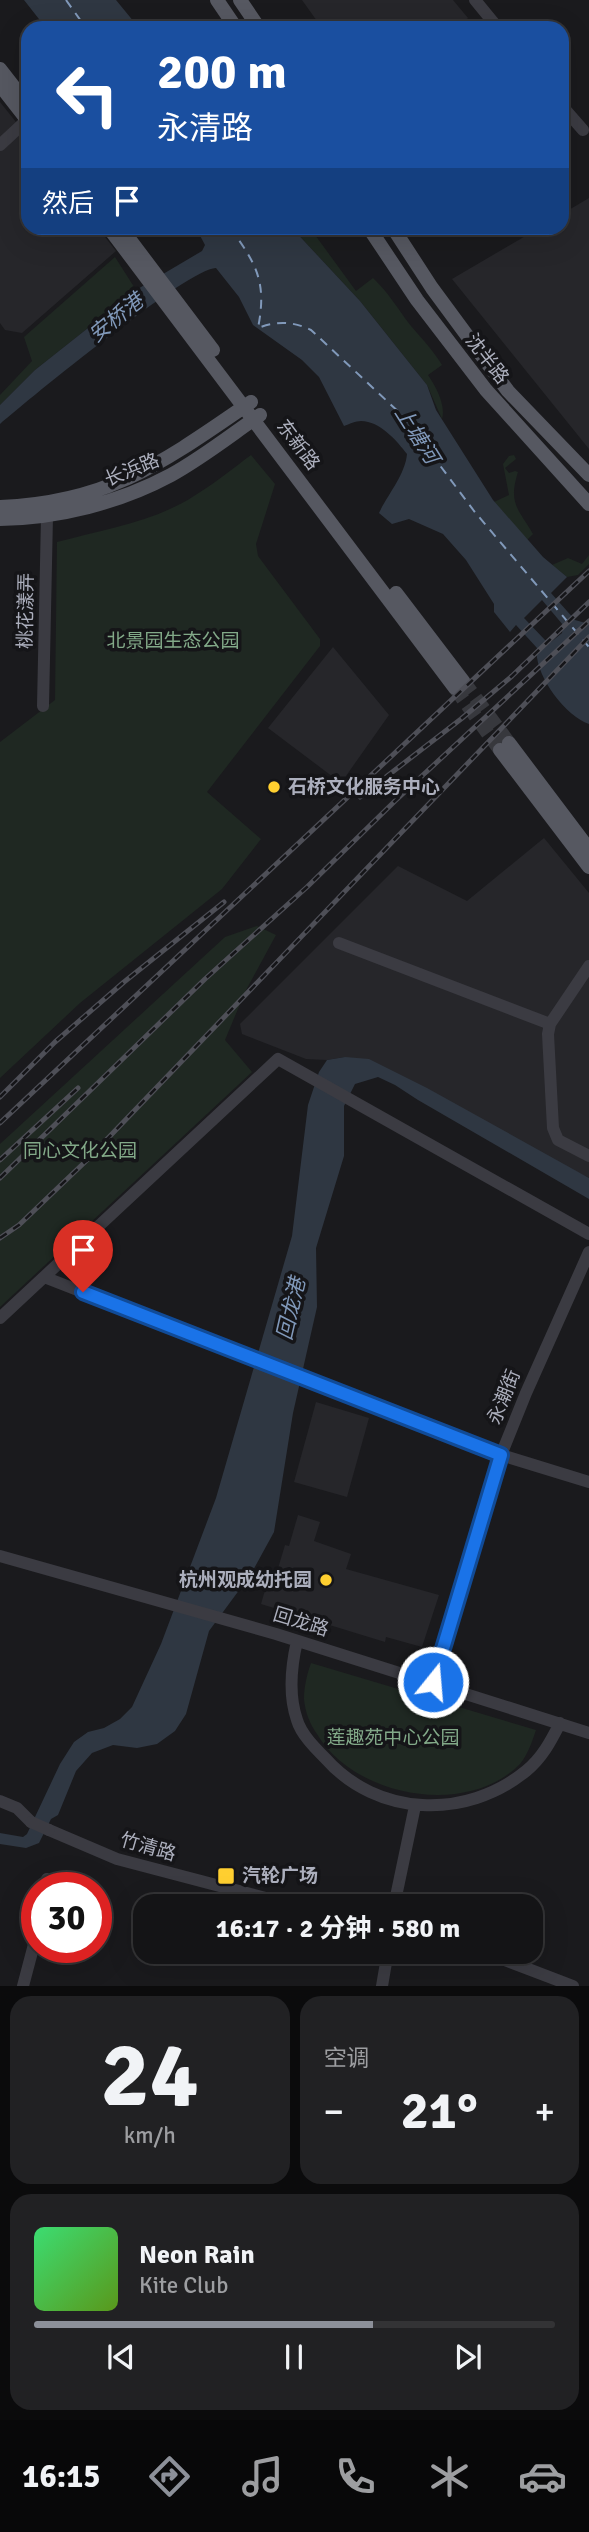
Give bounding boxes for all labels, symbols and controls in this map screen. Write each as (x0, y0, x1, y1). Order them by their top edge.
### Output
text: 200 m (157, 42, 287, 102)
icon: left (42, 49, 133, 140)
text: 永清路 (157, 109, 253, 148)
icon: arrive (108, 182, 146, 220)
text: 然后 (42, 188, 94, 220)
water label: 安桥港 (83, 286, 151, 348)
street label: 沈半路 (460, 329, 514, 389)
water label: 上塘河 (389, 401, 447, 472)
street label: 东新路 (271, 415, 325, 475)
street label: 长浜路 (101, 448, 163, 492)
street label: 桃花漾弄 (13, 573, 39, 649)
park label: 北景园生态公园 (106, 629, 240, 653)
place label: 石桥文化服务中心 (288, 775, 440, 799)
marker: 石桥文化服务中心 (266, 779, 282, 795)
park label: 同心文化公园 (23, 1139, 137, 1163)
pin (53, 1220, 113, 1292)
icon: arrive (64, 1231, 102, 1269)
water label: 回龙港 (271, 1272, 311, 1343)
street label: 永潮街 (482, 1366, 526, 1428)
place label: 杭州观成幼托园 (179, 1568, 312, 1592)
marker: 杭州观成幼托园 (318, 1572, 334, 1588)
street label: 回龙路 (270, 1602, 332, 1642)
position arrow (396, 1645, 470, 1719)
park label: 莲趣苑中心公园 (326, 1726, 460, 1750)
street label: 竹清路 (117, 1828, 179, 1866)
place label: 汽轮广场 (242, 1864, 318, 1888)
marker: 汽轮广场 (216, 1866, 236, 1886)
speed limit sign: 30 (21, 1872, 112, 1963)
text: 16:17 · 2 分钟 · 580 m (216, 1913, 460, 1945)
text: 24 (101, 2019, 199, 2132)
text: 空调 (324, 2044, 370, 2073)
text: 21° (401, 2079, 478, 2143)
text: − (324, 2088, 344, 2135)
text: + (534, 2088, 555, 2135)
text: km/h (124, 2121, 176, 2150)
text: Neon Rain (139, 2239, 255, 2271)
text: Kite Club (139, 2271, 228, 2300)
icon: previous (102, 2338, 140, 2376)
icon: pause (275, 2338, 313, 2376)
icon: next (449, 2338, 487, 2376)
icon: directions (145, 2452, 194, 2501)
icon: music (238, 2452, 287, 2501)
icon: phone (331, 2452, 380, 2501)
icon: climate (425, 2452, 474, 2501)
icon: car (518, 2452, 567, 2501)
text: 16:15 (22, 2457, 101, 2496)

